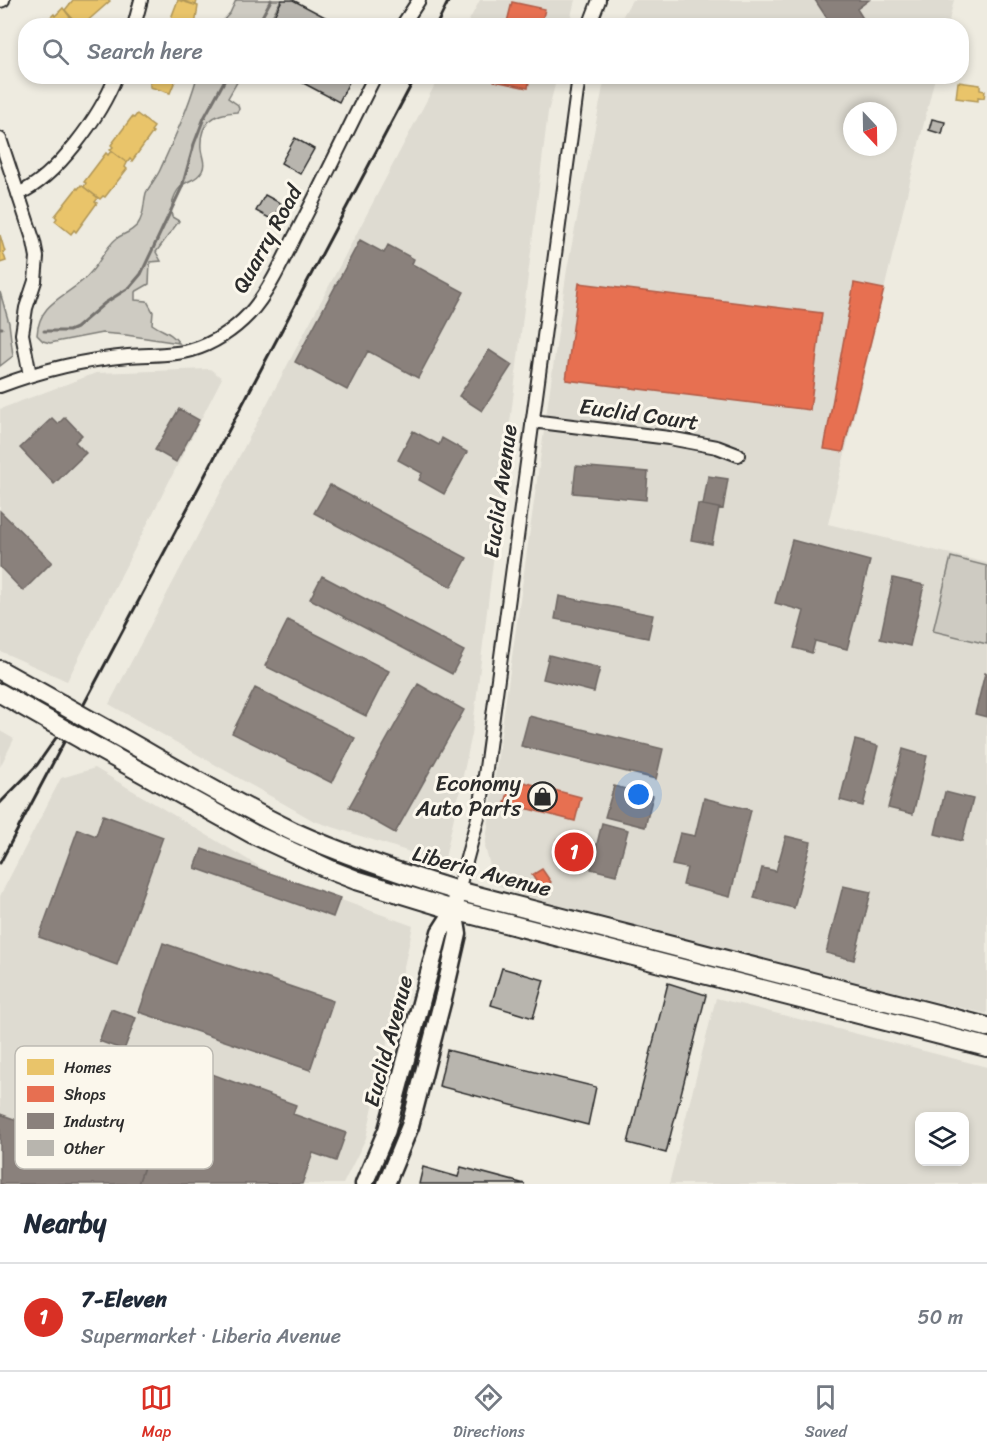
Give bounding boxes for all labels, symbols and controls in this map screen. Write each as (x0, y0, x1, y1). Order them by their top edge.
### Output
search box (18, 18, 969, 84)
text: Search here (87, 32, 203, 71)
icon: search (39, 35, 72, 68)
north arrow (843, 102, 897, 156)
street label: Quarry Road (221, 176, 314, 300)
street label: Euclid Court (577, 386, 701, 442)
street label: Euclid Avenue (471, 422, 529, 560)
place label: Economy Auto Parts (415, 764, 522, 828)
shop icon: Economy Auto Parts (526, 780, 558, 812)
your location (624, 780, 653, 809)
pin: 1 (554, 830, 594, 874)
street label: Liberia Avenue (408, 834, 556, 908)
street label: Euclid Avenue (352, 971, 424, 1111)
legend (15, 1046, 213, 1169)
text: Homes (64, 1053, 112, 1082)
text: Shops (64, 1080, 106, 1109)
text: Industry (63, 1107, 125, 1136)
map controls (915, 1112, 969, 1166)
button: layers (915, 1112, 969, 1166)
text: Other (64, 1134, 106, 1163)
text: Nearby (24, 1200, 106, 1246)
text: 7-Eleven (81, 1280, 167, 1319)
text: 1 (39, 1300, 48, 1335)
text: 50 m (918, 1300, 963, 1335)
text: Supermarket · Liberia Avenue (81, 1319, 341, 1354)
tab: Map (140, 1381, 173, 1446)
tab: Directions (453, 1381, 525, 1446)
tab: Saved (805, 1381, 847, 1446)

